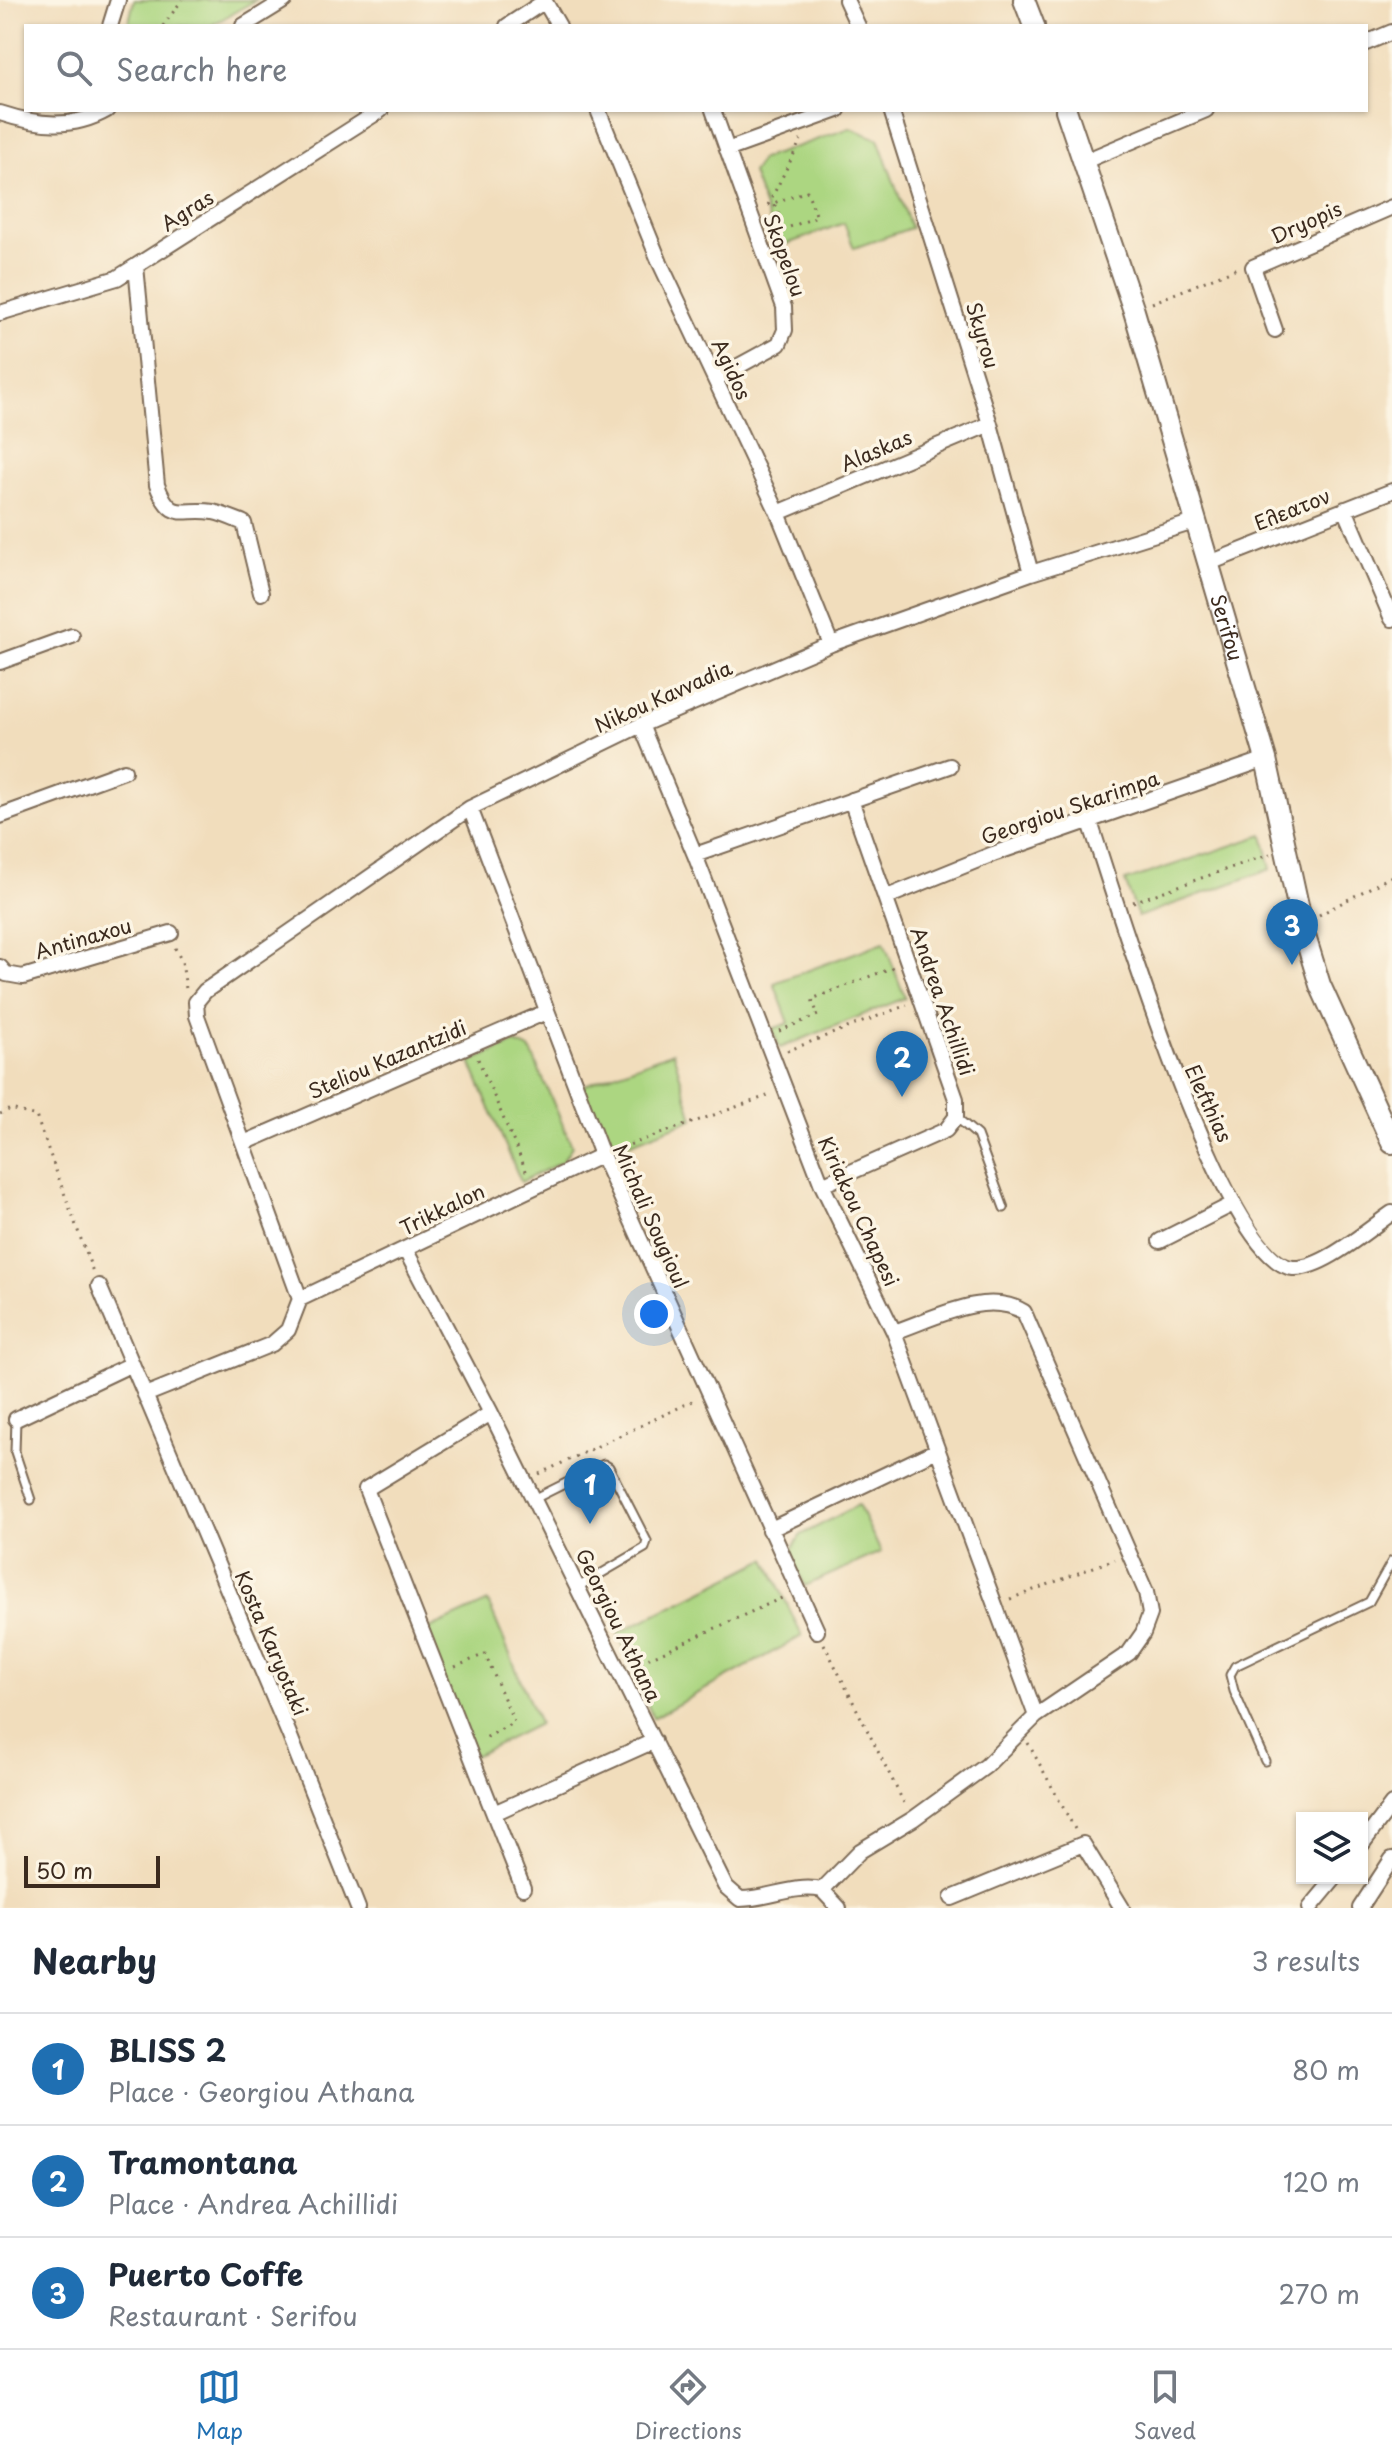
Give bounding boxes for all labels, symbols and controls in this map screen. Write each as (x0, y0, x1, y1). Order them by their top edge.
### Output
search box (24, 24, 1368, 112)
icon: search (52, 46, 96, 90)
text: Search here (116, 46, 288, 91)
street label: Agras (155, 182, 219, 238)
street label: Dryopis (1266, 193, 1346, 251)
street label: Skopelou (756, 209, 814, 301)
street label: Skyrou (959, 298, 1007, 372)
street label: Agidos (705, 333, 759, 405)
street label: Alaskas (836, 422, 916, 478)
street label: Ελεατον (1249, 480, 1335, 538)
street label: Serifou (1203, 590, 1251, 664)
street label: Nikou Kavvadia (589, 652, 737, 740)
street label: Georgiou Skarimpa (977, 762, 1164, 852)
pin: 3 (1266, 899, 1318, 965)
street label: Antinaxou (31, 910, 135, 966)
street label: Andrea Achillidi (903, 922, 983, 1080)
street label: Steliou Kazantzidi (303, 1012, 471, 1106)
pin: 2 (876, 1031, 928, 1097)
street label: Elefthias (1178, 1059, 1240, 1147)
street label: Kiriakou Chapesi (811, 1131, 907, 1291)
street label: Michali Sougioul (606, 1139, 696, 1293)
street label: Trikkalon (394, 1175, 490, 1243)
your location (634, 1294, 674, 1334)
pin: 1 (564, 1458, 616, 1524)
street label: Georgiou Athana (569, 1543, 669, 1707)
street label: Kosta Karyotaki (228, 1566, 316, 1720)
map controls (1296, 1812, 1368, 1884)
button: layers (1296, 1812, 1368, 1884)
scale bar (24, 1852, 160, 1888)
text: 50 m (36, 1853, 93, 1886)
text: Nearby (32, 1934, 157, 1986)
text: 3 results (1252, 1941, 1360, 1980)
text: BLISS 2 (108, 2027, 226, 2072)
text: 1 (52, 2050, 64, 2089)
text: 80 m (1292, 2050, 1360, 2089)
text: Place · Georgiou Athana (108, 2072, 414, 2111)
text: Tramontana (108, 2139, 298, 2184)
text: 2 (49, 2162, 67, 2201)
text: 120 m (1283, 2162, 1360, 2201)
text: Place · Andrea Achillidi (108, 2184, 398, 2223)
text: Puerto Coffe (108, 2251, 303, 2296)
text: 3 (49, 2274, 67, 2313)
text: 270 m (1279, 2274, 1360, 2313)
text: Restaurant · Serifou (108, 2296, 358, 2335)
tab: Map (196, 2365, 243, 2446)
tab: Directions (635, 2365, 742, 2446)
tab: Saved (1134, 2365, 1196, 2446)

